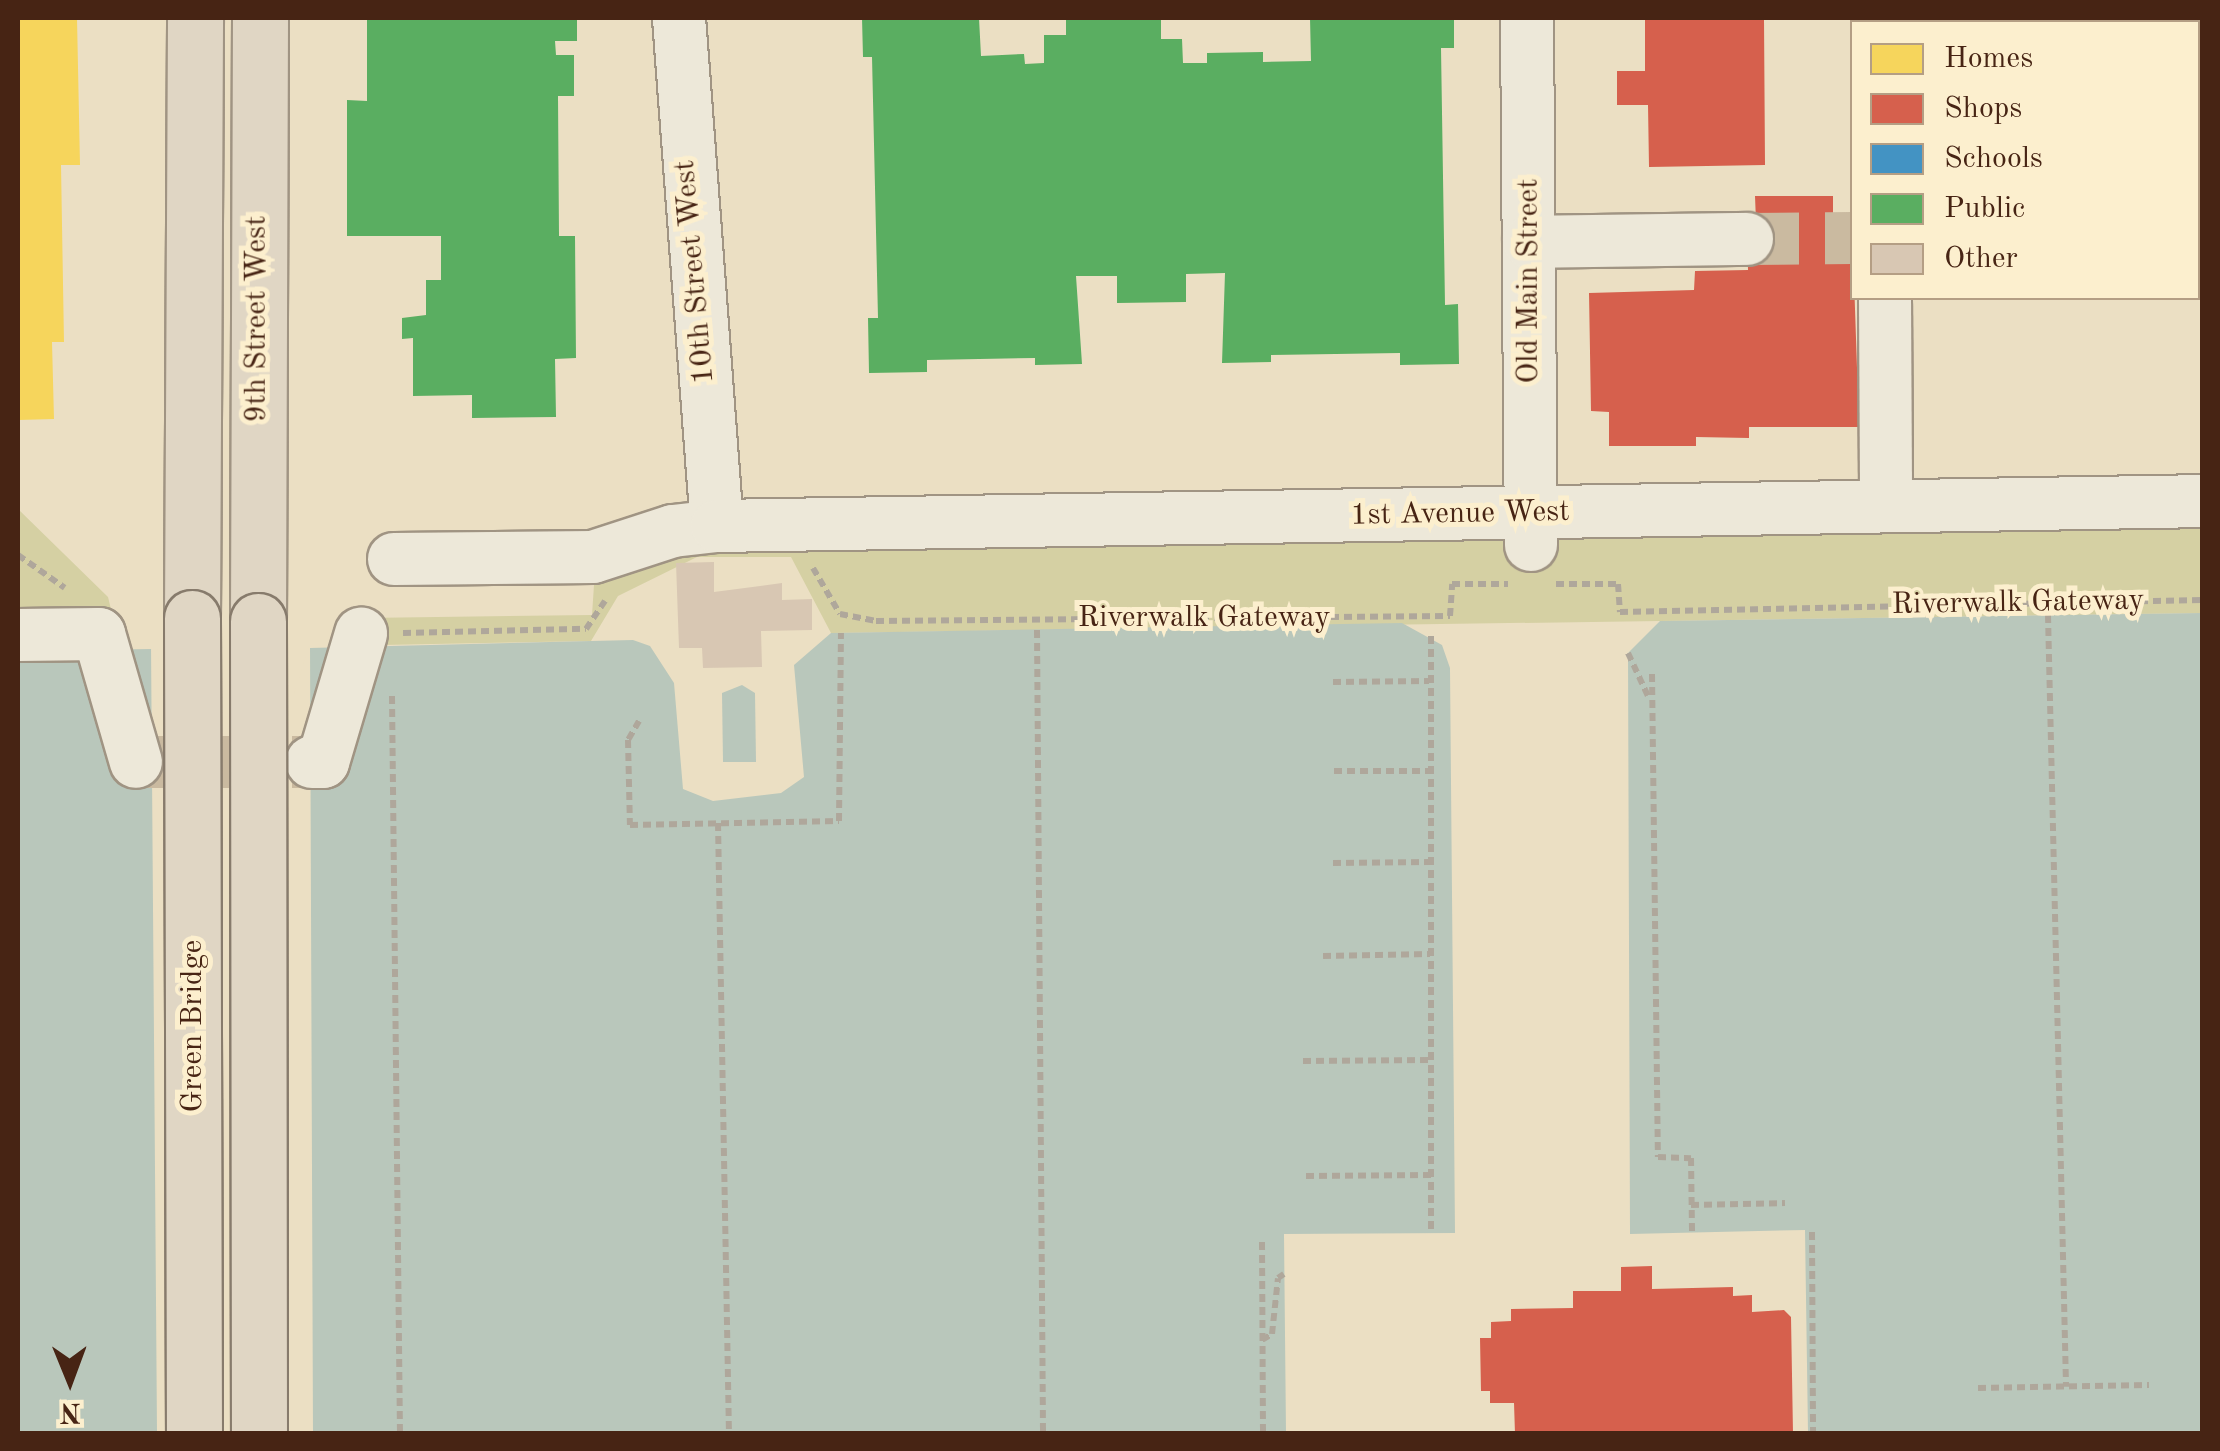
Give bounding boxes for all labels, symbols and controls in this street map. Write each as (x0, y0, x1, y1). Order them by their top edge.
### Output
legend (1850, 20, 2200, 300)
text: Homes (1944, 44, 2033, 74)
text: Shops (1944, 94, 2022, 124)
text: Schools (1944, 144, 2043, 174)
street label: 10th Street West (667, 159, 723, 385)
street label: Old Main Street (1511, 178, 1547, 384)
text: Public (1944, 194, 2025, 224)
street label: 9th Street West (239, 216, 275, 422)
text: Other (1944, 244, 2018, 274)
street label: 1st Avenue West (1350, 494, 1570, 534)
street label: Riverwalk Gateway (1891, 583, 2145, 623)
street label: Riverwalk Gateway (1078, 600, 1330, 636)
street label: Green Bridge (175, 940, 211, 1112)
north arrow (20, 1331, 120, 1431)
text: N (60, 1397, 81, 1425)

